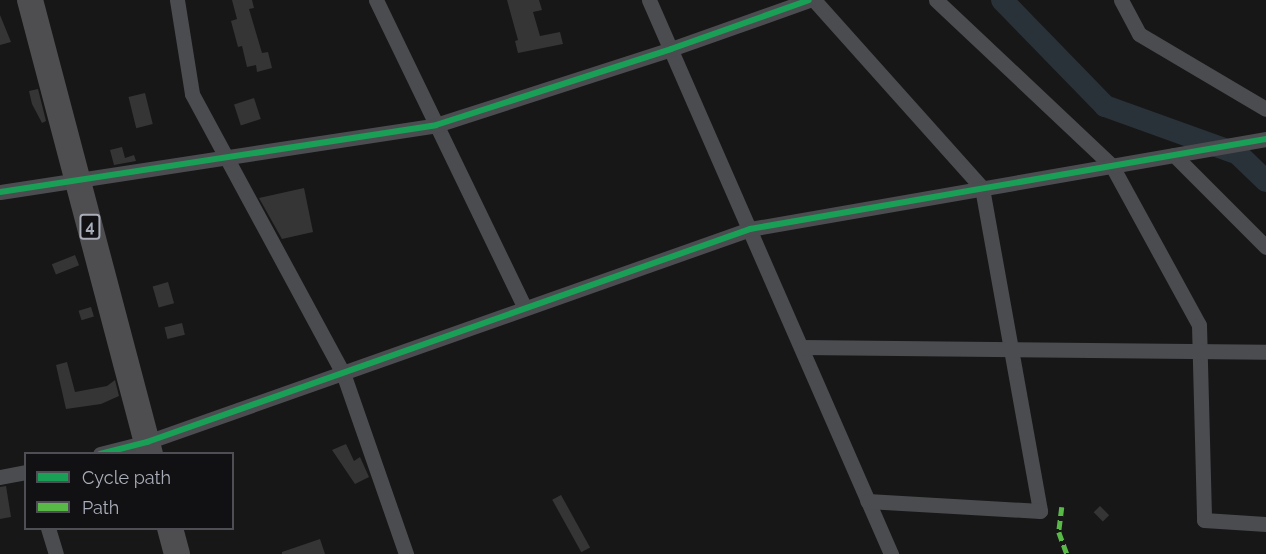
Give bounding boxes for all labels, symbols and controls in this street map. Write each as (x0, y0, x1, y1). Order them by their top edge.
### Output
road number: 4 (78, 214, 102, 240)
legend (24, 452, 234, 530)
text: Cycle path (82, 467, 171, 488)
text: Path (82, 497, 119, 518)

